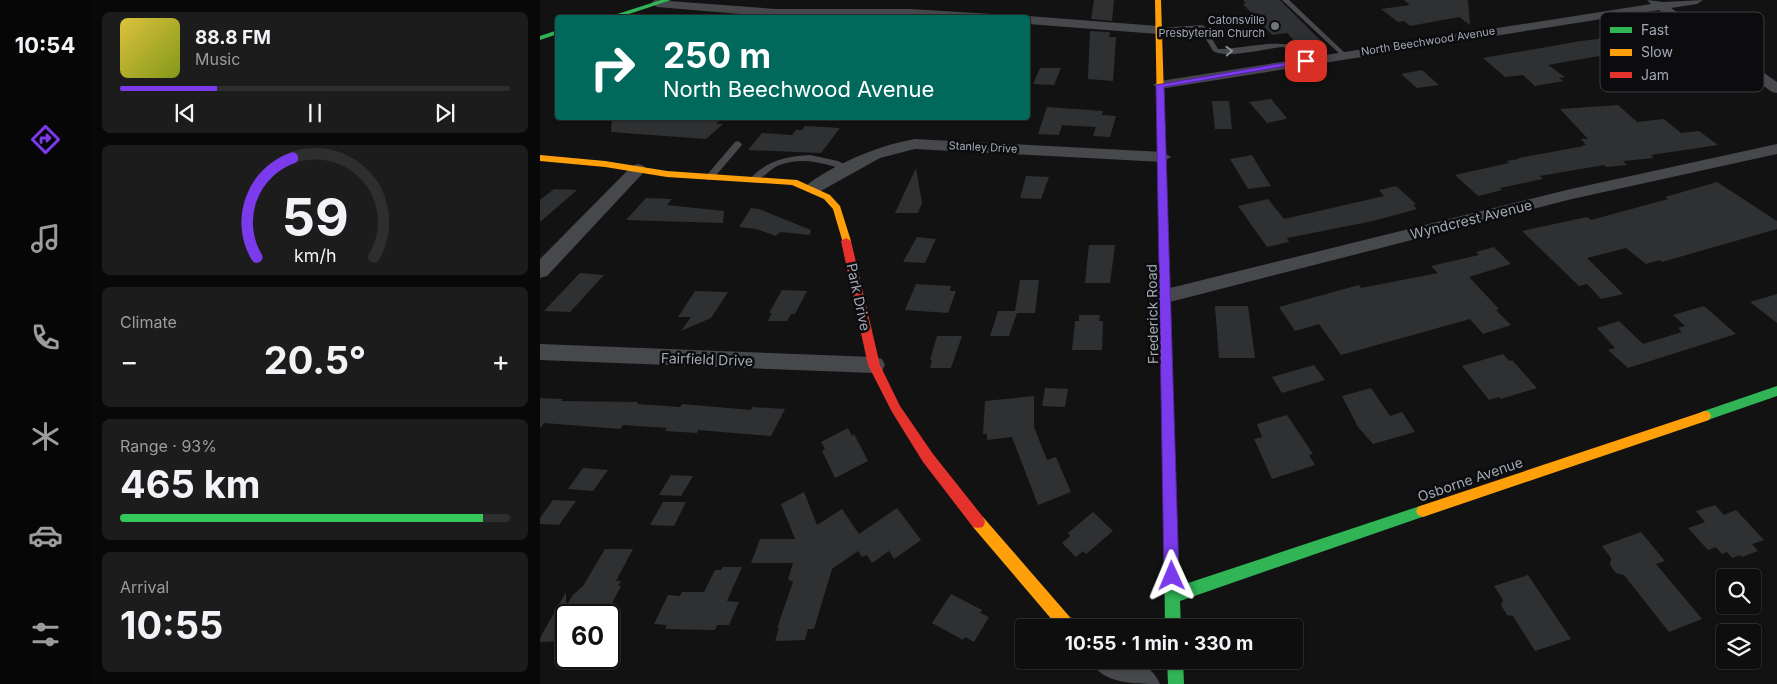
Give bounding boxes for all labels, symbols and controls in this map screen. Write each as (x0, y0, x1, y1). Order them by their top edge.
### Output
legend (1600, 12, 1764, 92)
place label: Catonsville Presbyterian Church (1158, 13, 1265, 40)
marker: Catonsville Presbyterian Church (1269, 20, 1281, 32)
text: Fast (1641, 21, 1669, 38)
street label: North Beechwood Avenue (1360, 23, 1496, 59)
text: 88.8 FM (195, 26, 271, 49)
text: 10:54 (15, 32, 75, 58)
text: 250 m (663, 34, 771, 76)
icon: right (580, 35, 645, 100)
pin (1285, 40, 1327, 82)
text: Slow (1641, 43, 1673, 60)
one-way arrow (1225, 46, 1233, 56)
icon: arrive (1292, 47, 1320, 75)
text: Music (195, 49, 240, 69)
text: Jam (1641, 66, 1669, 83)
text: North Beechwood Avenue (663, 76, 934, 102)
icon: previous (171, 99, 199, 127)
icon: pause (301, 99, 329, 127)
icon: next (431, 99, 459, 127)
icon: directions (28, 122, 63, 157)
street label: Stanley Drive (948, 138, 1018, 156)
text: 59 (281, 186, 349, 249)
street label: Wyndcrest Avenue (1408, 196, 1534, 242)
icon: music (28, 221, 63, 256)
text: km/h (294, 245, 336, 266)
street label: Park Drive (844, 262, 874, 332)
street label: Frederick Road (1143, 264, 1161, 364)
text: Climate (120, 312, 177, 332)
icon: phone (28, 320, 63, 355)
text: 20.5° (264, 337, 366, 383)
text: − (120, 344, 139, 378)
text: + (491, 344, 510, 378)
street label: Fairfield Drive (661, 349, 753, 369)
icon: climate (28, 419, 63, 454)
text: Range · 93% (120, 436, 217, 456)
street label: Osborne Avenue (1415, 453, 1525, 505)
text: 465 km (120, 461, 260, 507)
icon: car (28, 518, 63, 553)
position arrow (1145, 549, 1197, 601)
map controls (1716, 569, 1761, 669)
button: search (1716, 569, 1761, 614)
text: Arrival (120, 577, 169, 597)
text: 10:55 (120, 602, 223, 648)
speed limit sign: 60 (555, 604, 620, 669)
icon: filters (28, 617, 63, 652)
button: layers (1716, 624, 1761, 669)
text: 10:55 · 1 min · 330 m (1065, 632, 1253, 655)

